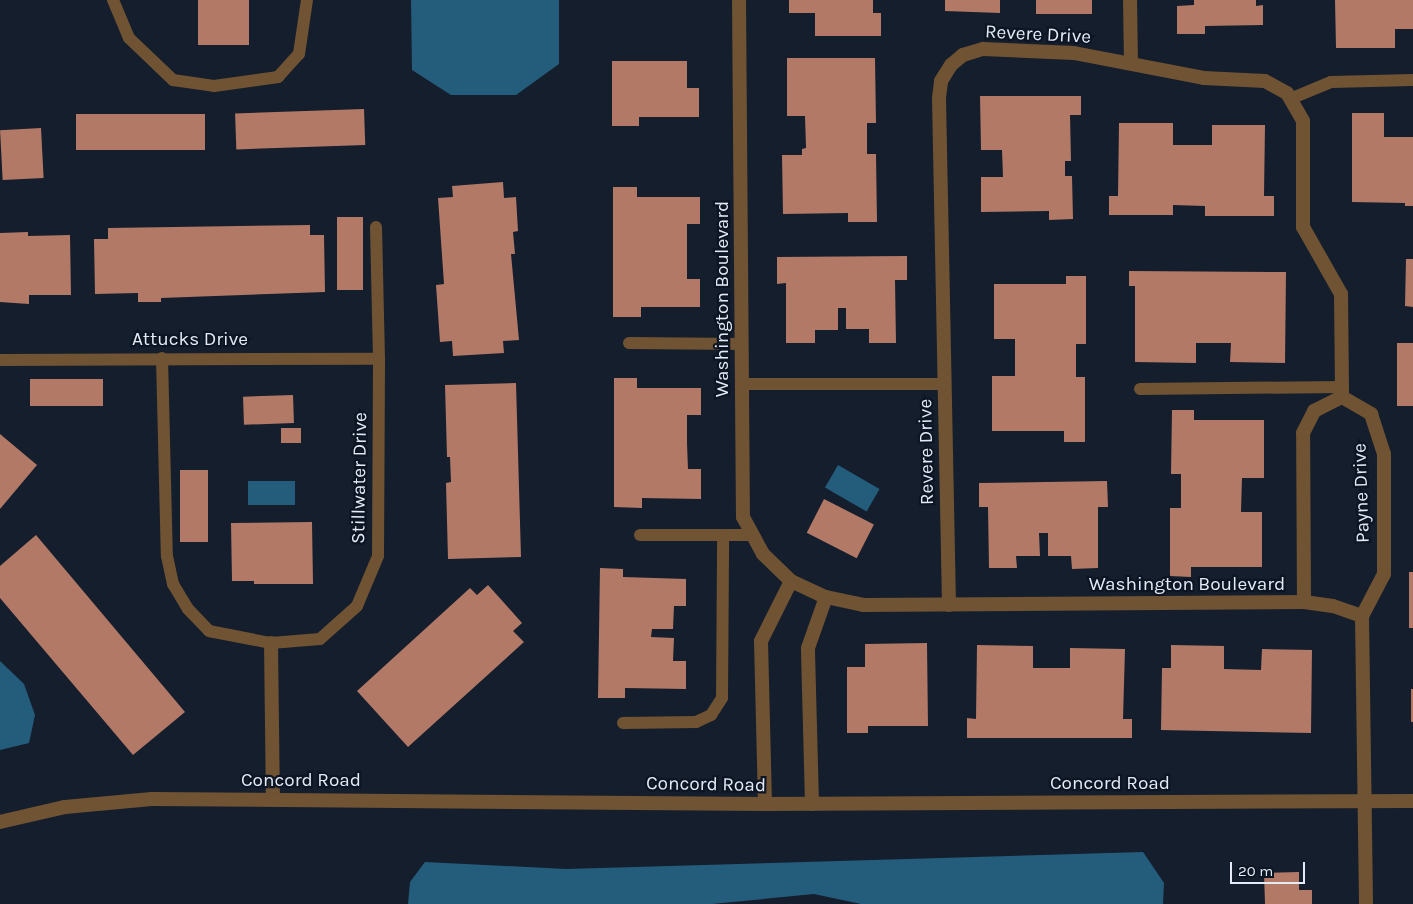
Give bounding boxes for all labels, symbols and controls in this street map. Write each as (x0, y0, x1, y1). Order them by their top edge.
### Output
street label: Revere Drive (984, 21, 1092, 49)
street label: Washington Boulevard (712, 201, 734, 397)
street label: Attucks Drive (132, 329, 248, 351)
street label: Revere Drive (915, 399, 939, 505)
street label: Stillwater Drive (347, 412, 373, 544)
street label: Payne Drive (1349, 443, 1375, 543)
street label: Washington Boulevard (1089, 574, 1285, 596)
street label: Concord Road (241, 770, 361, 792)
street label: Concord Road (646, 773, 766, 797)
street label: Concord Road (1050, 773, 1170, 795)
scale bar (1233, 852, 1308, 884)
text: 20 m (1238, 862, 1273, 880)

